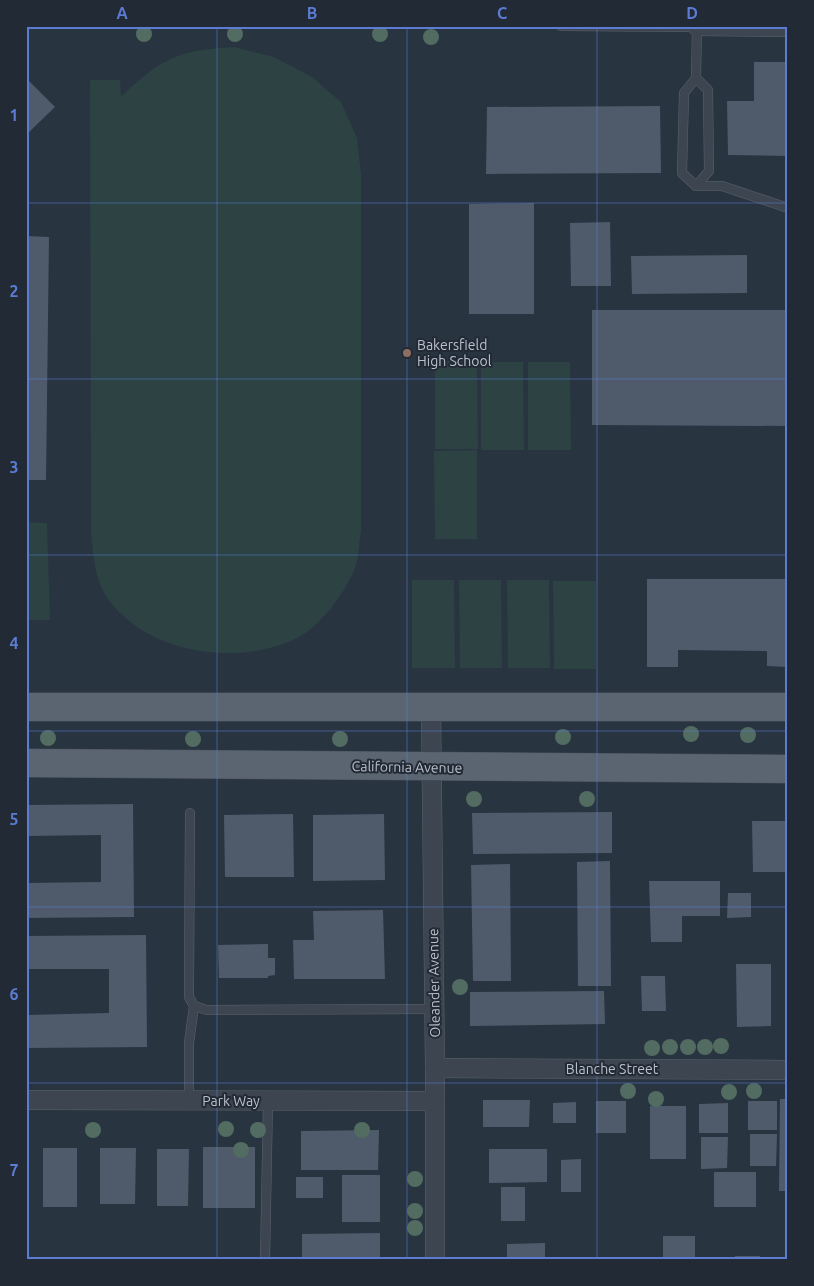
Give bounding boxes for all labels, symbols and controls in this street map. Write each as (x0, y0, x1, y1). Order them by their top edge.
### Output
text: A (116, 4, 128, 22)
text: B (307, 4, 317, 22)
text: C (497, 4, 507, 22)
text: D (686, 4, 698, 22)
text: 1 (9, 106, 19, 124)
text: 2 (9, 282, 19, 300)
place label: Bakersfield High School (417, 337, 492, 369)
marker: Bakersfield High School (401, 347, 413, 359)
text: 3 (9, 458, 19, 476)
text: 4 (9, 634, 19, 652)
street label: California Avenue (352, 758, 462, 776)
text: 5 (9, 810, 19, 828)
street label: Oleander Avenue (425, 928, 443, 1038)
text: 6 (9, 985, 19, 1003)
street label: Blanche Street (566, 1061, 659, 1077)
street label: Park Way (202, 1093, 260, 1109)
text: 7 (9, 1161, 19, 1179)

